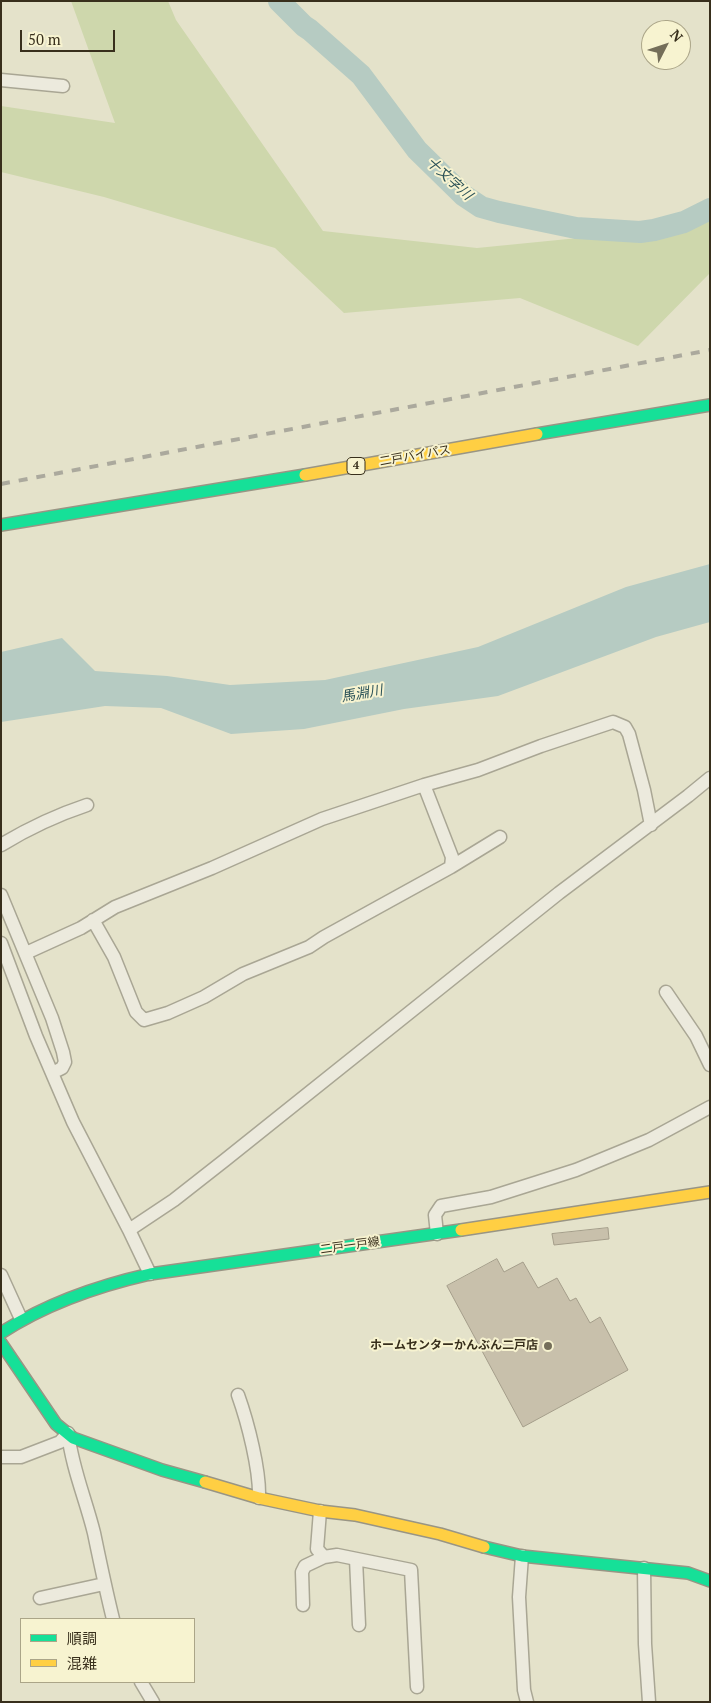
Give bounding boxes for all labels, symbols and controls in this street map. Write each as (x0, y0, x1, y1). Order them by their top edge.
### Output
scale bar (22, 20, 118, 52)
north arrow (641, 20, 691, 70)
text: N (666, 25, 688, 46)
text: 50 m (28, 29, 61, 49)
water label: 十文字川 (423, 154, 475, 204)
street label: 二戸バイパス (378, 443, 452, 469)
road number: 4 (347, 458, 365, 474)
water label: 馬淵川 (340, 682, 384, 706)
street label: 二戸一戸線 (319, 1235, 381, 1257)
place label: ホームセンターかんぶん二戸店 (370, 1339, 538, 1353)
marker: ホームセンターかんぶん二戸店 (542, 1340, 554, 1352)
legend (20, 1618, 195, 1683)
text: 順調 (67, 1628, 97, 1648)
text: 混雑 (67, 1653, 97, 1673)

